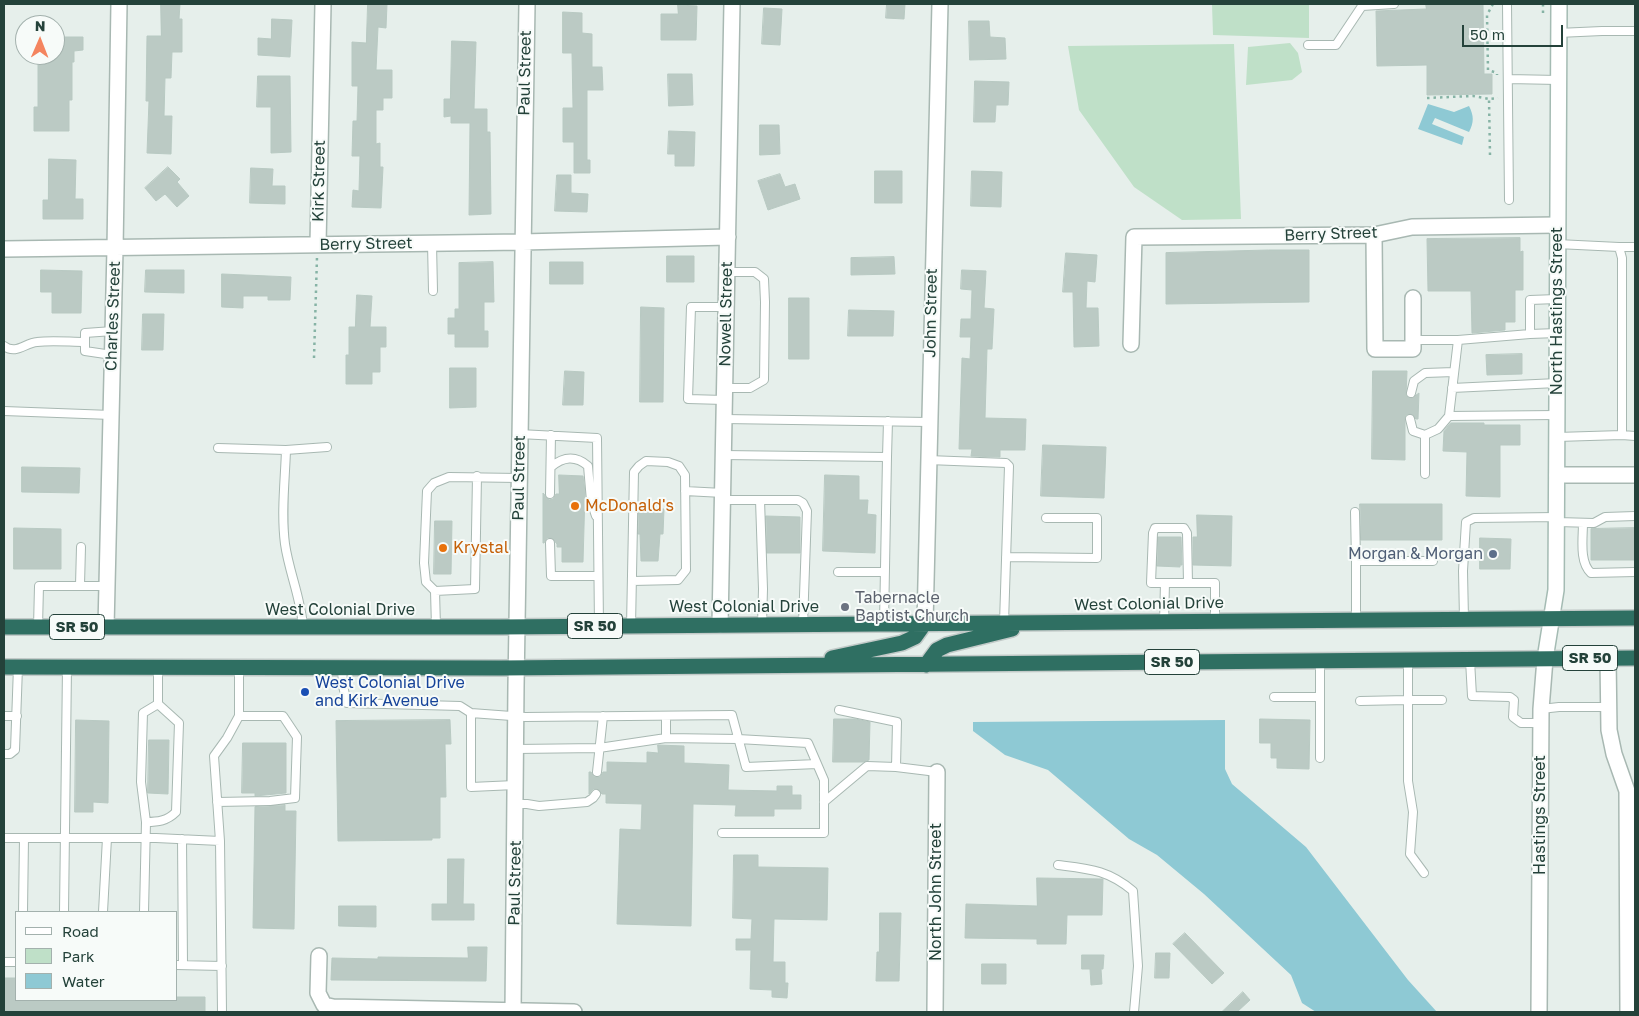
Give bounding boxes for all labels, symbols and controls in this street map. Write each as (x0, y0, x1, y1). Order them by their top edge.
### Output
north arrow (15, 15, 65, 65)
scale bar (1464, 15, 1565, 47)
text: N (35, 17, 46, 34)
text: 50 m (1470, 25, 1505, 43)
street label: Paul Street (515, 30, 535, 116)
street label: Kirk Street (309, 140, 329, 222)
street label: Berry Street (1284, 223, 1378, 245)
street label: North Hastings Street (1547, 227, 1567, 395)
street label: Berry Street (319, 234, 413, 254)
street label: Charles Street (101, 261, 125, 371)
street label: Nowell Street (715, 261, 737, 367)
street label: John Street (921, 268, 941, 358)
street label: Paul Street (509, 435, 529, 521)
place label: McDonald's (585, 496, 674, 516)
marker: McDonald's (569, 500, 581, 512)
place label: Krystal (453, 538, 509, 558)
marker: Krystal (437, 542, 449, 554)
place label: Morgan & Morgan (1348, 544, 1483, 564)
marker: Morgan & Morgan (1487, 548, 1499, 560)
place label: Tabernacle Baptist Church (855, 588, 969, 626)
street label: West Colonial Drive (1074, 593, 1224, 615)
street label: West Colonial Drive (669, 597, 819, 617)
street label: West Colonial Drive (265, 600, 415, 620)
marker: Tabernacle Baptist Church (839, 601, 851, 613)
road number: SR 50 (50, 614, 104, 640)
road number: SR 50 (568, 614, 622, 638)
road number: SR 50 (1562, 646, 1618, 670)
road number: SR 50 (1144, 650, 1200, 674)
place label: West Colonial Drive and Kirk Avenue (315, 673, 465, 711)
marker: West Colonial Drive and Kirk Avenue (299, 686, 311, 698)
street label: Hastings Street (1530, 755, 1550, 875)
street label: North John Street (926, 823, 946, 961)
street label: Paul Street (505, 840, 525, 926)
legend (15, 911, 178, 1001)
text: Road (62, 922, 99, 940)
text: Park (62, 947, 94, 965)
text: Water (62, 972, 105, 990)

